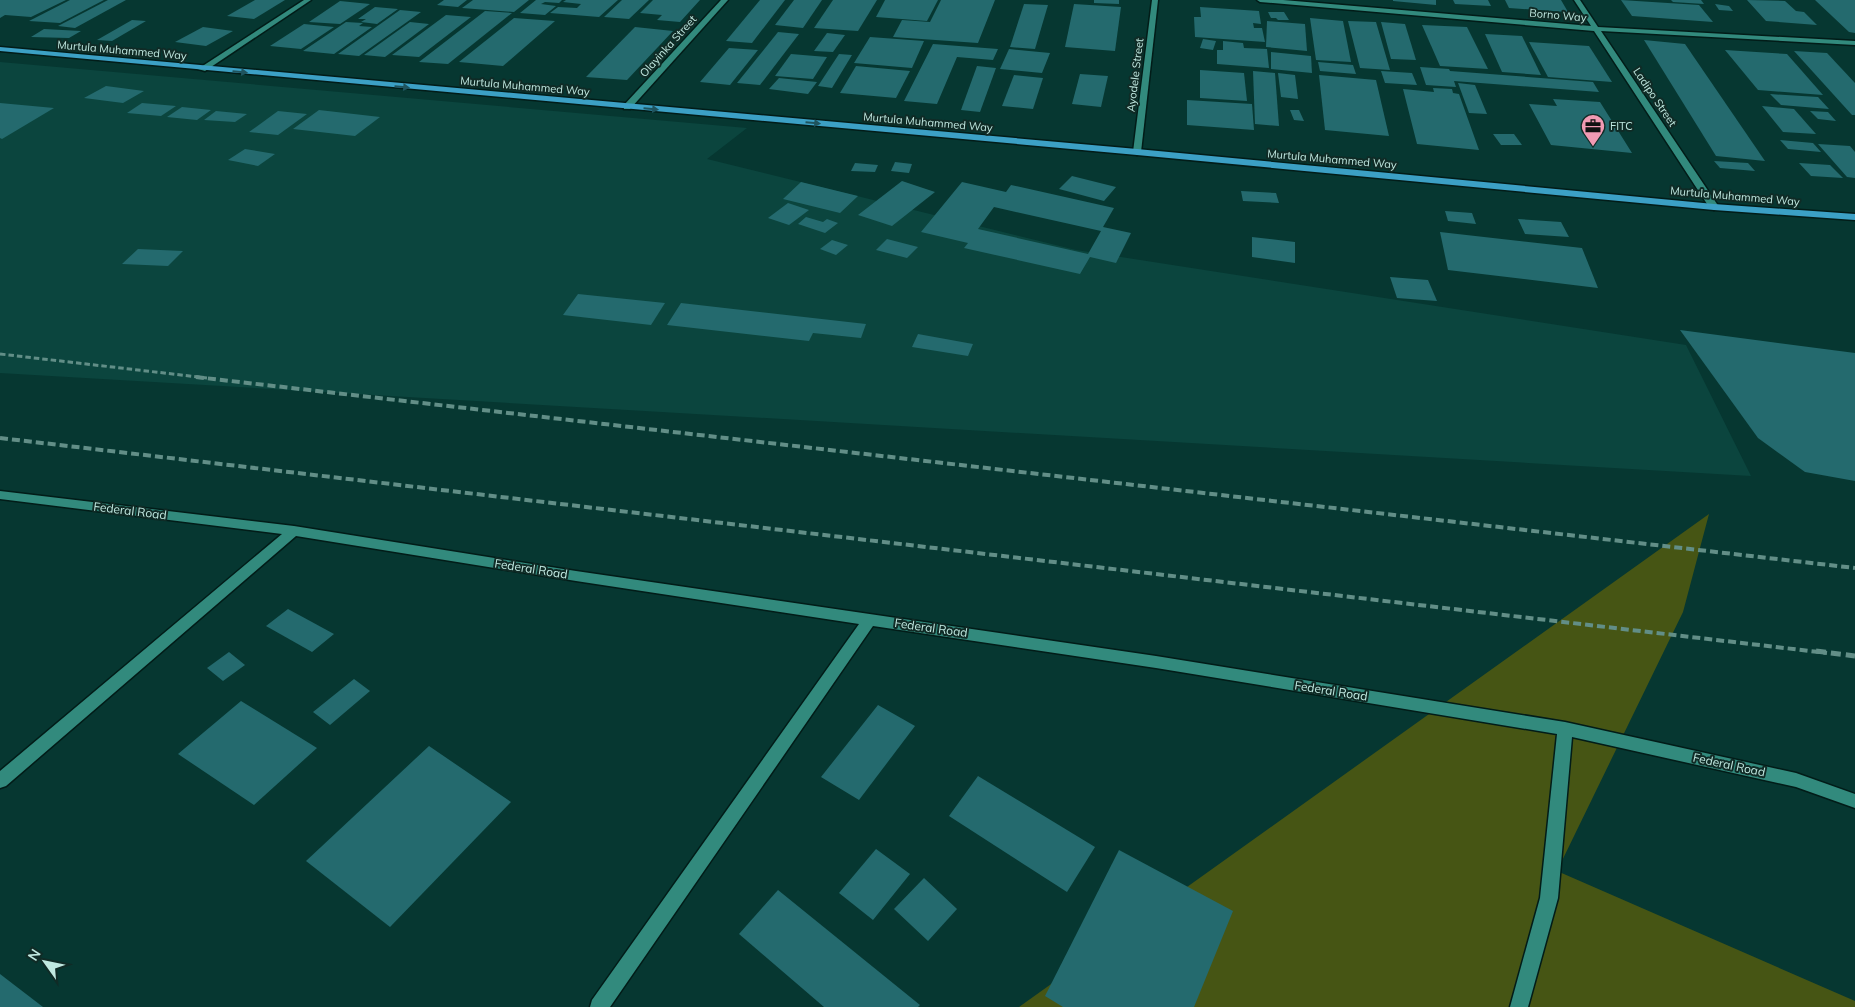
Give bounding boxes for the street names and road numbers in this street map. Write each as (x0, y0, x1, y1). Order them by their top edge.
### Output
street label: Borno Way (1529, 6, 1587, 24)
street label: Olayinka Street (637, 12, 699, 80)
street label: Murtula Muhammed Way (57, 37, 187, 63)
street label: Ayodele Street (1124, 37, 1146, 113)
street label: Ladipo Street (1630, 65, 1680, 129)
street label: Murtula Muhammed Way (460, 73, 590, 99)
street label: Murtula Muhammed Way (863, 109, 993, 135)
street label: Murtula Muhammed Way (1267, 146, 1397, 172)
street label: Murtula Muhammed Way (1670, 183, 1800, 209)
street label: Federal Road (93, 499, 168, 522)
street label: Federal Road (494, 555, 569, 582)
street label: Federal Road (894, 615, 969, 640)
street label: Federal Road (1294, 677, 1369, 704)
street label: Federal Road (1692, 750, 1767, 780)

